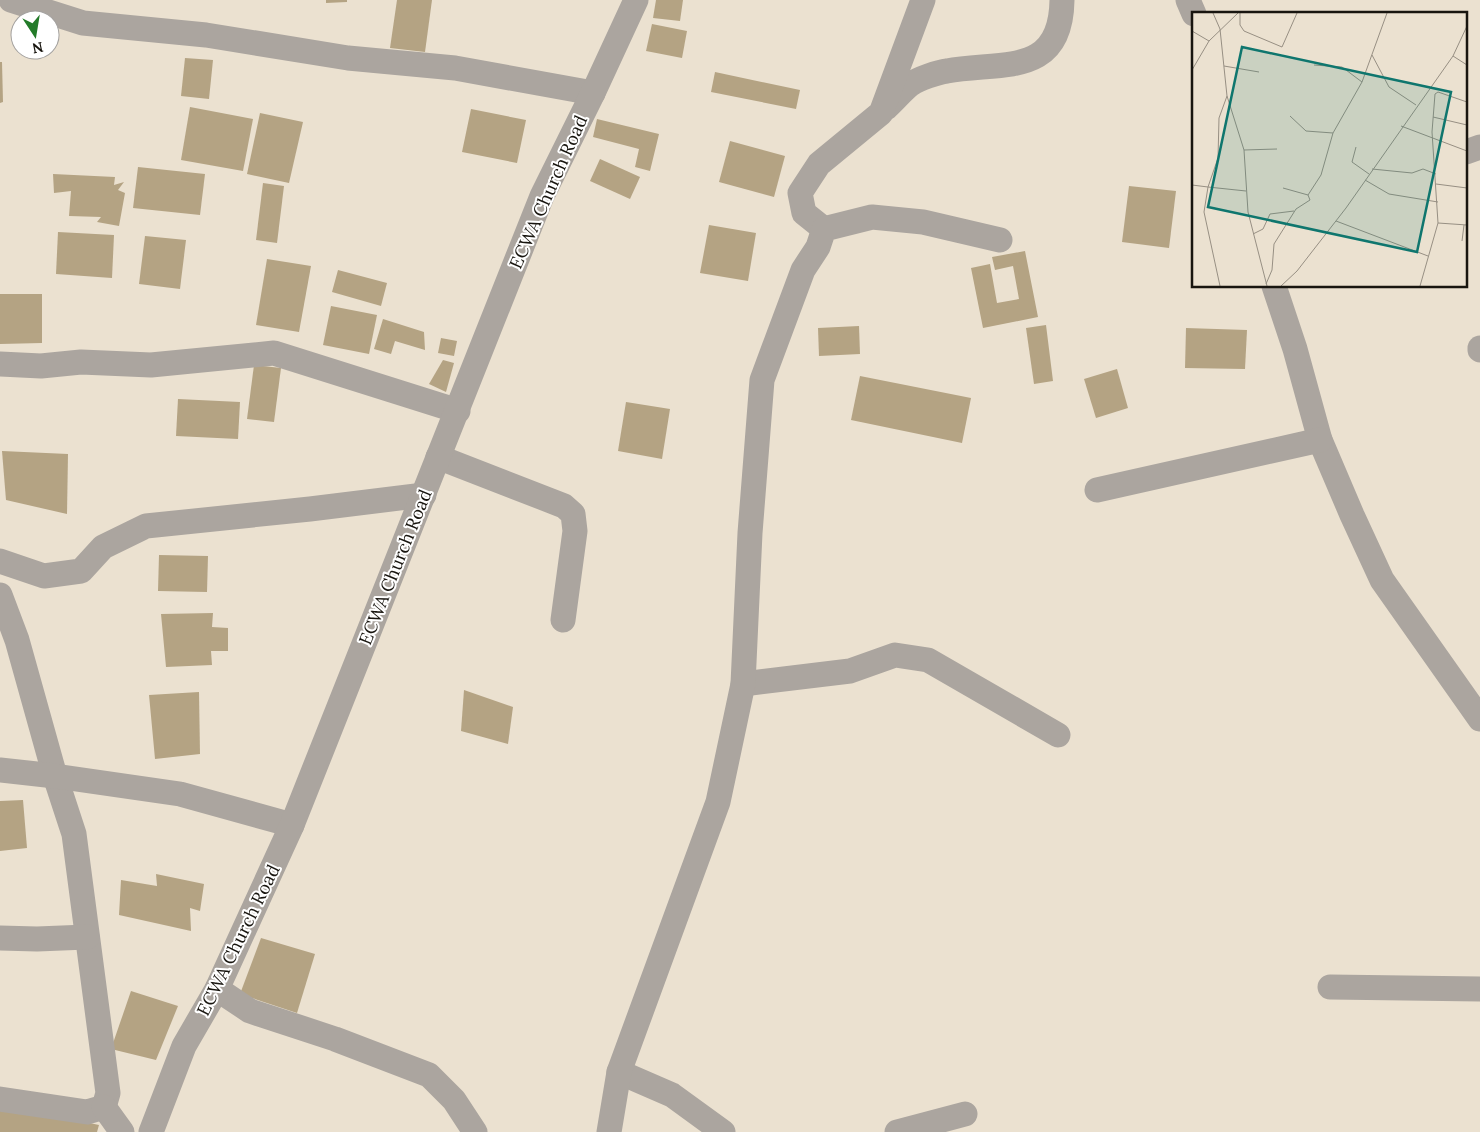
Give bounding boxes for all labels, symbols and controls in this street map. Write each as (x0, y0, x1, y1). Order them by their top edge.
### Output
north arrow (10, 10, 60, 60)
inset map (1192, 12, 1468, 288)
text: N (30, 38, 45, 58)
street label: ECWA Church Road (504, 112, 592, 272)
street label: ECWA Church Road (353, 486, 437, 648)
street label: ECWA Church Road (191, 860, 285, 1019)

